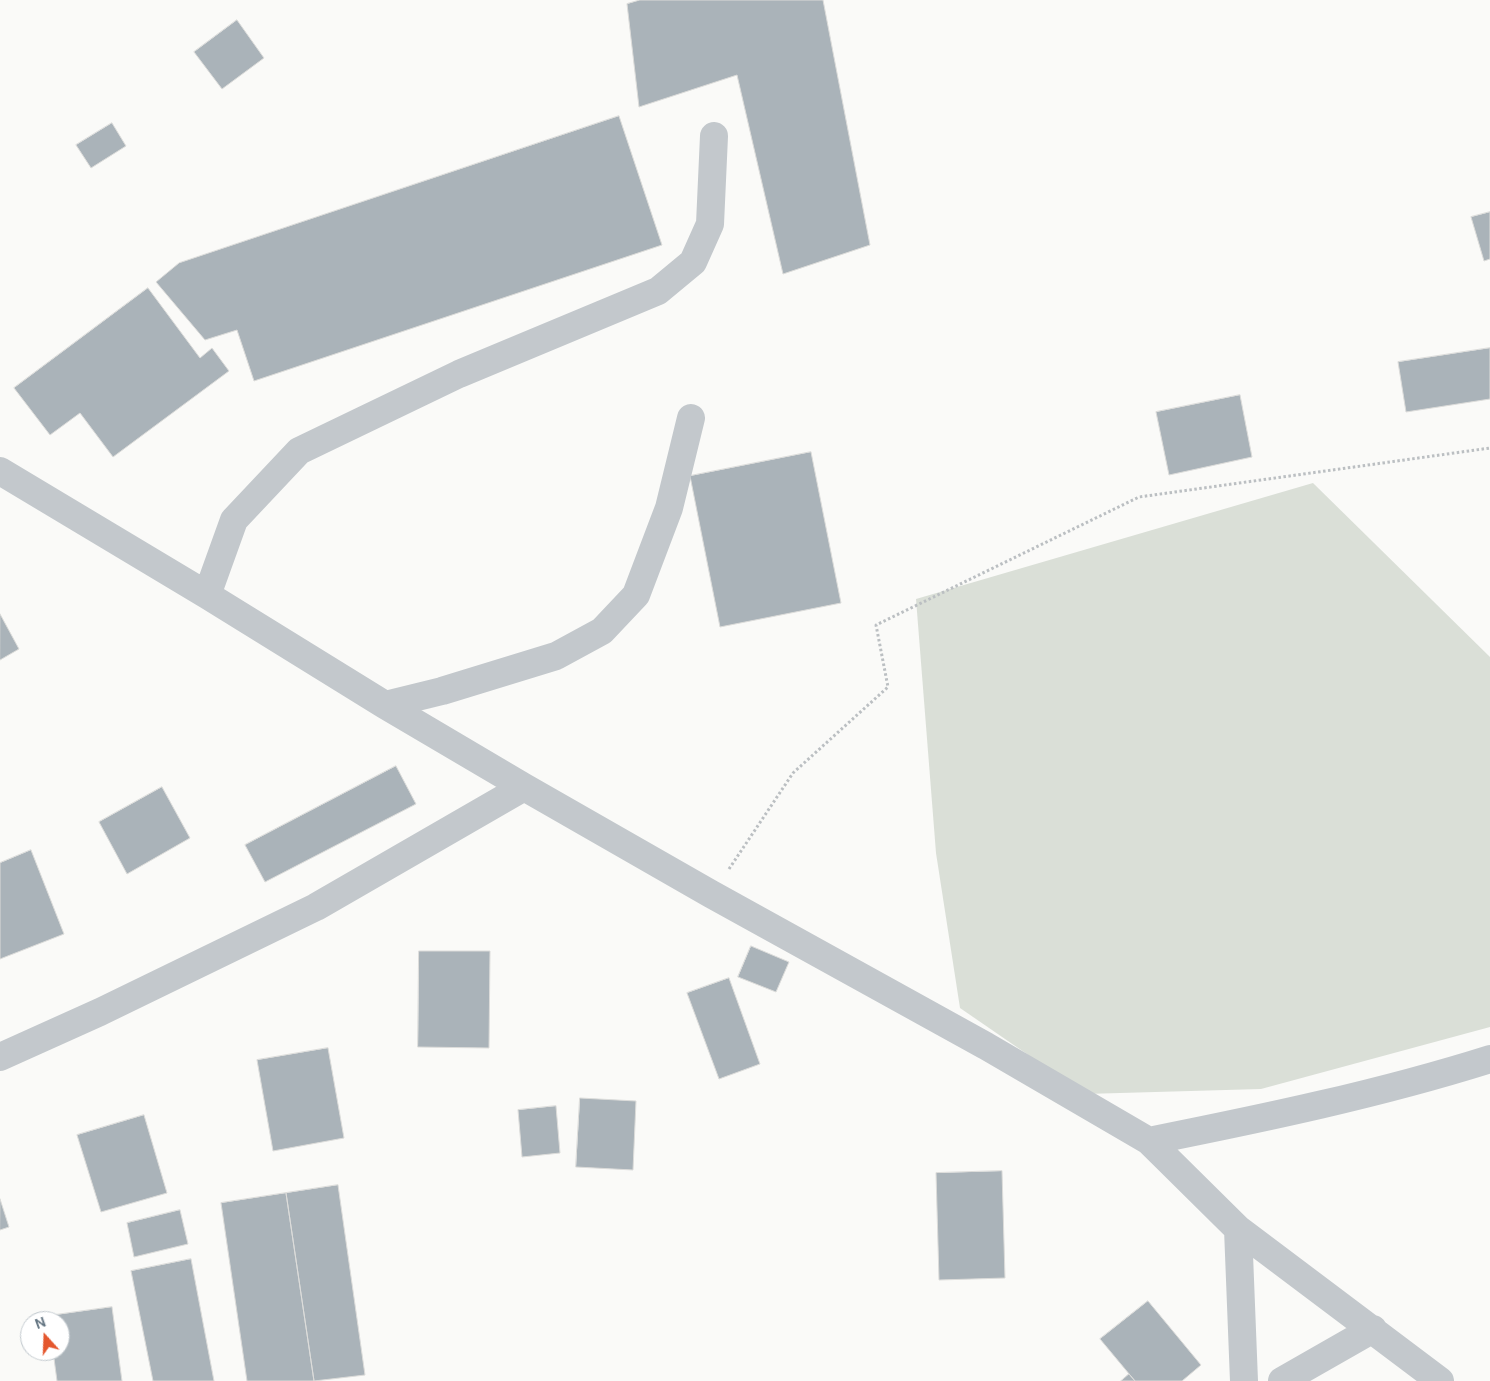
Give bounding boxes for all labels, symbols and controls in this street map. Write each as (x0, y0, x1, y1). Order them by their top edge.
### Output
north arrow (20, 1311, 70, 1361)
text: N (32, 1313, 48, 1333)

